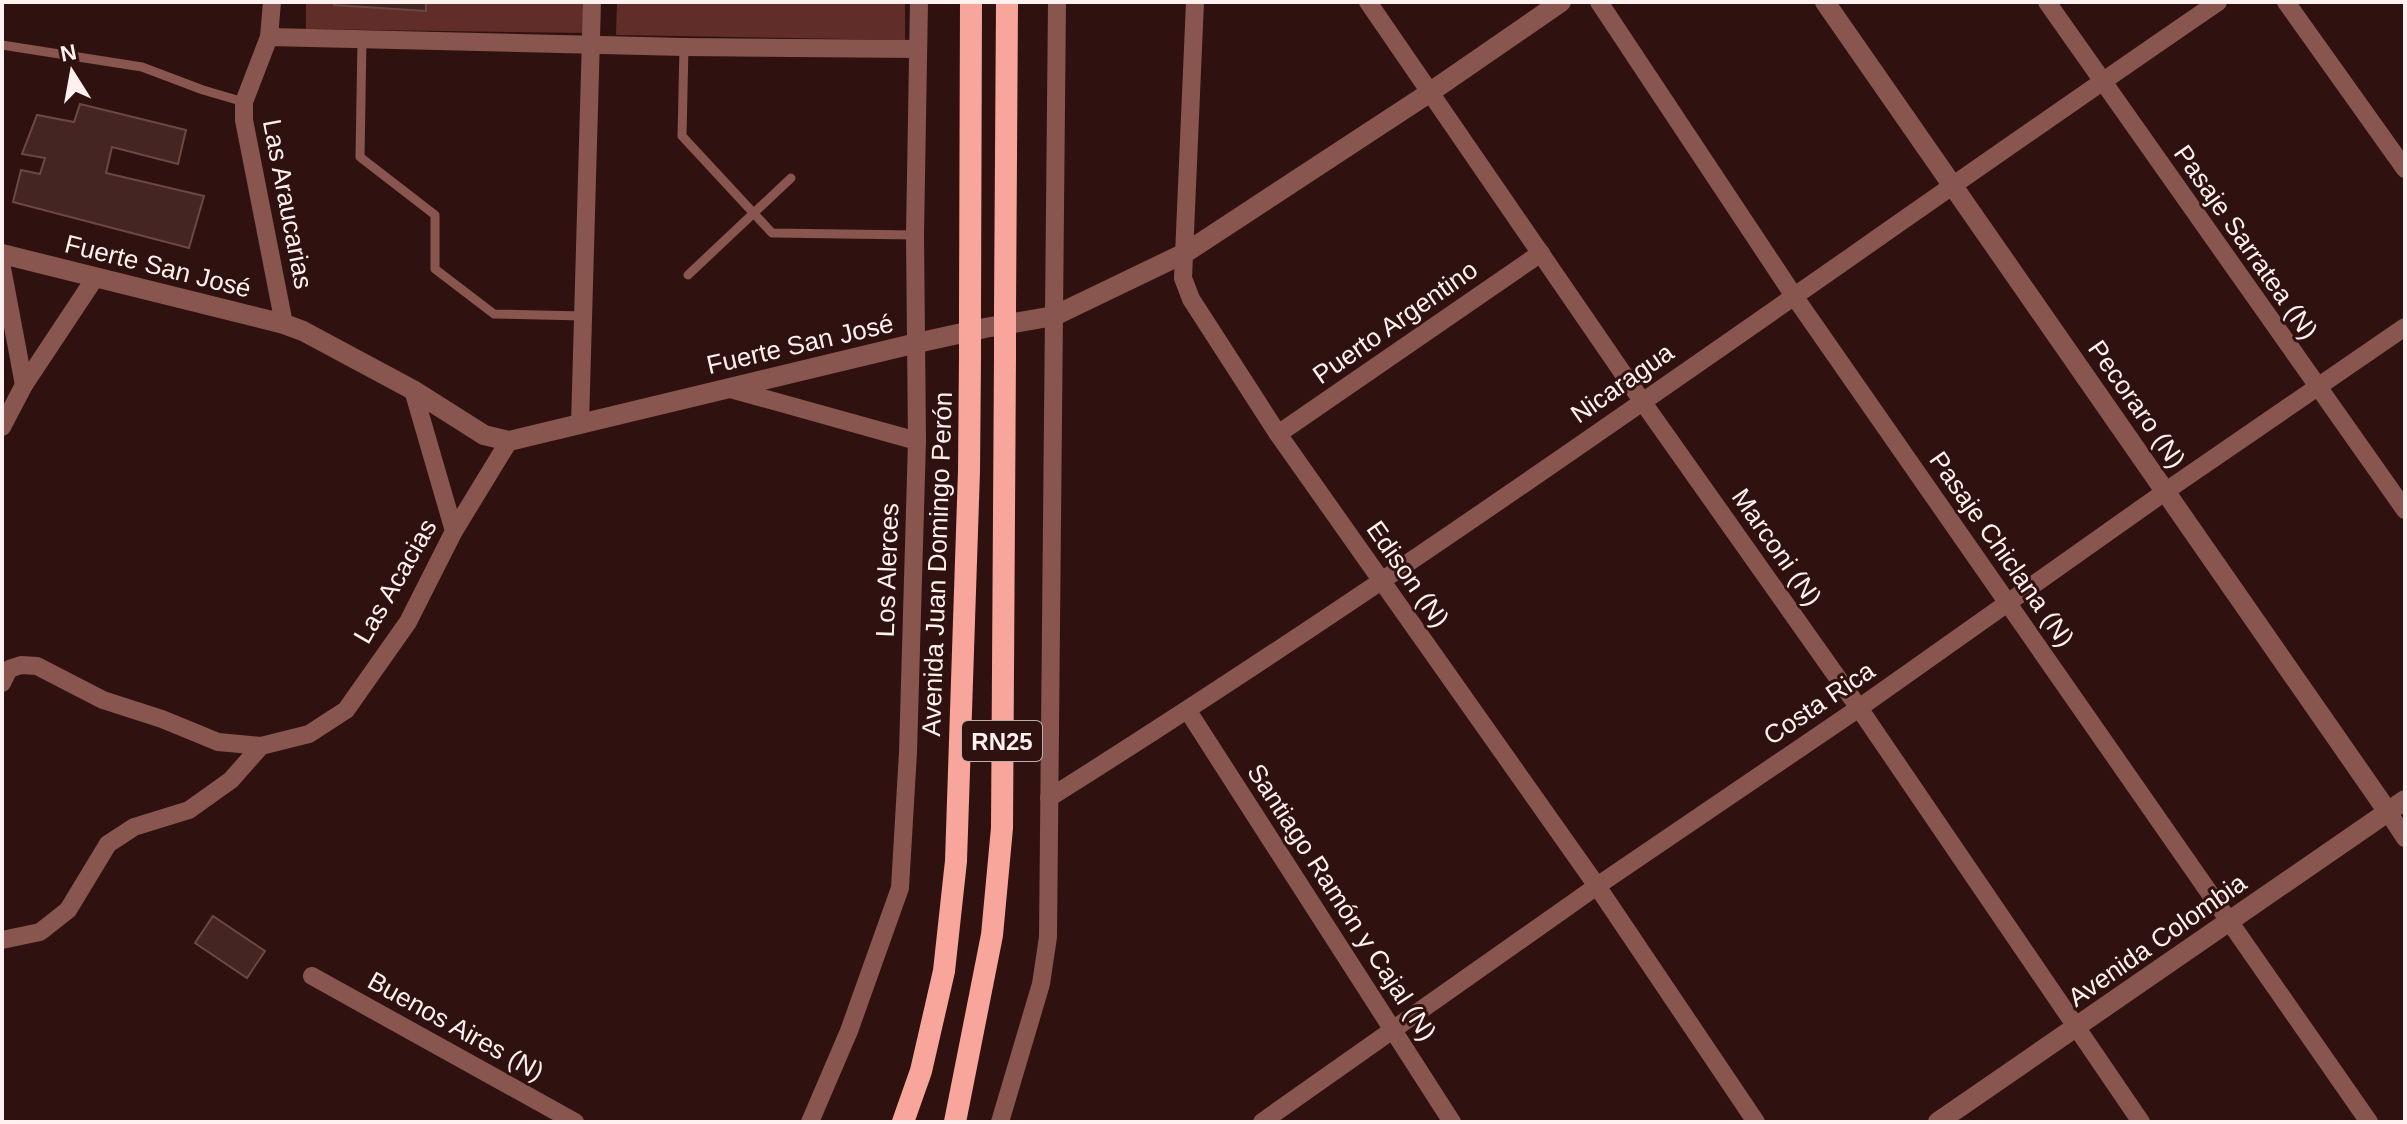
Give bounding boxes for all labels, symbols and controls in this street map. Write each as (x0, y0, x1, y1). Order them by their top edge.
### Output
north arrow (32, 32, 112, 112)
text: N (58, 39, 78, 67)
street label: Las Araucarias (257, 117, 319, 291)
street label: Pasaje Sarratea (N) (2168, 139, 2324, 345)
street label: Fuerte San José (62, 228, 254, 304)
street label: Puerto Argentino (1307, 254, 1483, 390)
street label: Fuerte San José (704, 308, 896, 380)
street label: Pecoraro (N) (2082, 334, 2192, 474)
street label: Nicaragua (1565, 336, 1680, 429)
street label: Avenida Juan Domingo Perón (916, 391, 958, 737)
street label: Pasaje Chiclana (N) (1923, 446, 2081, 652)
street label: Marconi (N) (1726, 483, 1828, 611)
street label: Los Alerces (870, 502, 904, 638)
street label: Las Acacias (347, 513, 443, 649)
street label: Edison (N) (1360, 515, 1456, 633)
street label: Costa Rica (1758, 655, 1881, 751)
road number: RN25 (962, 721, 1042, 761)
street label: Santiago Ramón y Cajal (N) (1241, 758, 1443, 1046)
street label: Avenida Colombia (2062, 867, 2252, 1013)
street label: Buenos Aires (N) (363, 965, 549, 1087)

